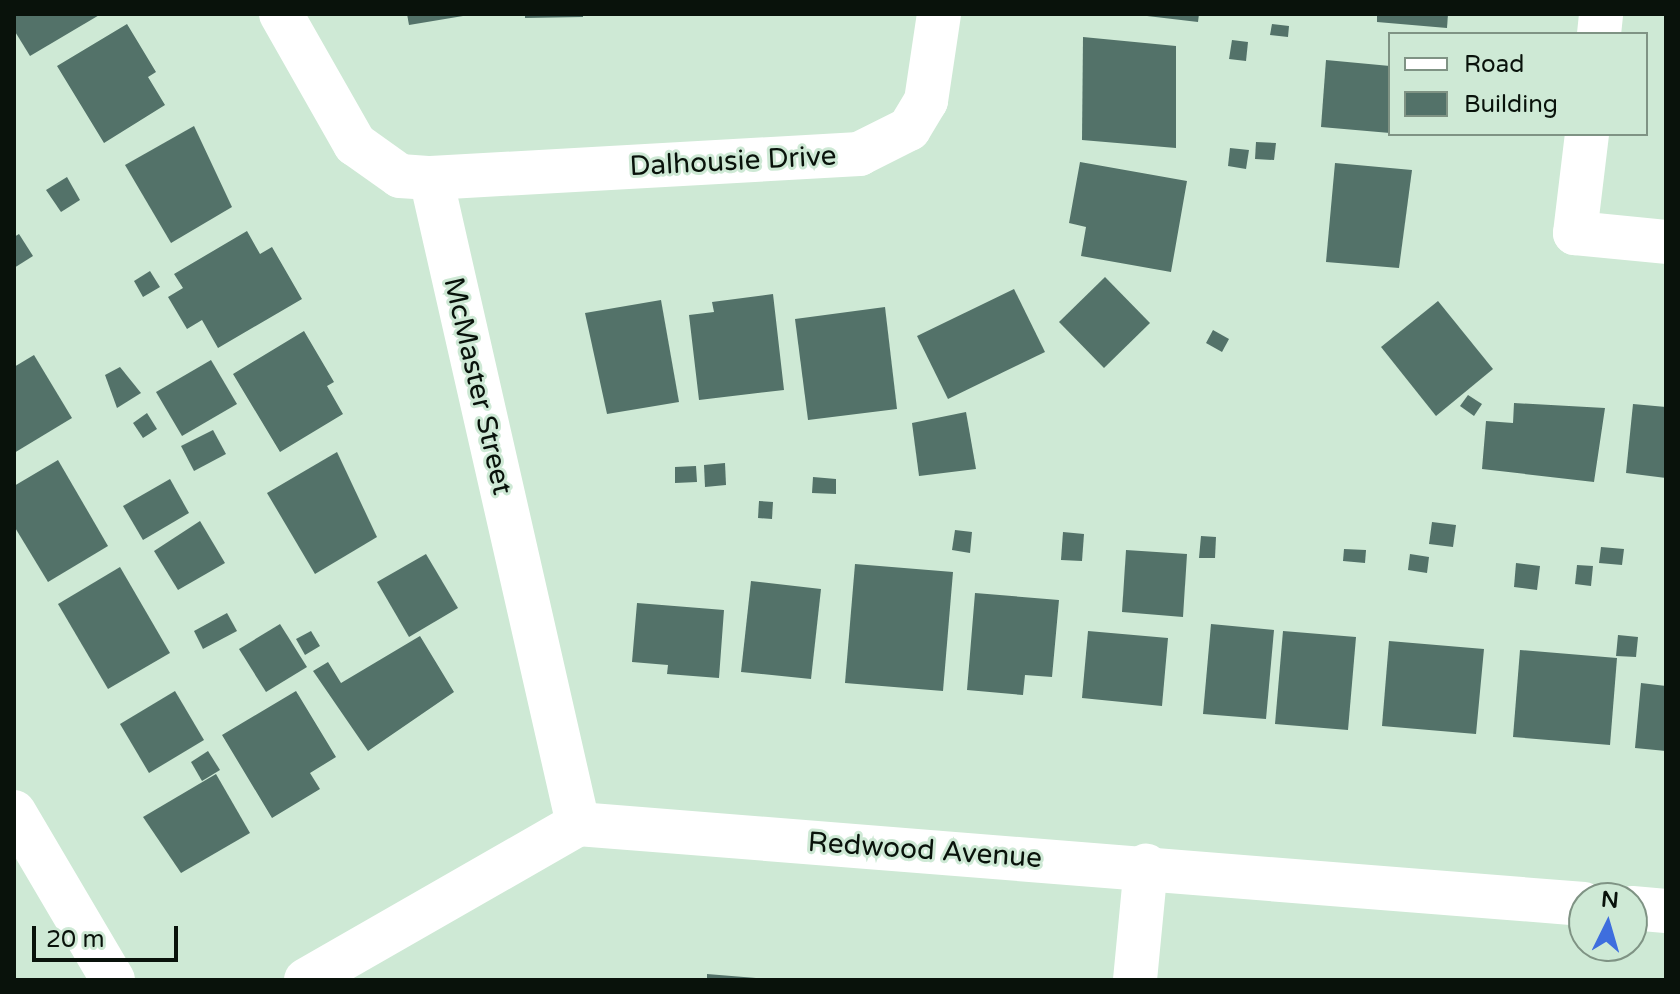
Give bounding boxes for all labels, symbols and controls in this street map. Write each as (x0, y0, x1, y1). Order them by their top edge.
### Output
legend (1388, 32, 1648, 136)
text: Road (1464, 50, 1524, 79)
text: Building (1464, 90, 1558, 119)
street label: Dalhousie Drive (629, 139, 837, 183)
street label: McMaster Street (437, 274, 519, 498)
street label: Redwood Avenue (807, 825, 1043, 875)
north arrow (1568, 882, 1648, 962)
text: N (1600, 886, 1620, 914)
scale bar (36, 910, 182, 960)
text: 20 m (46, 925, 104, 954)

